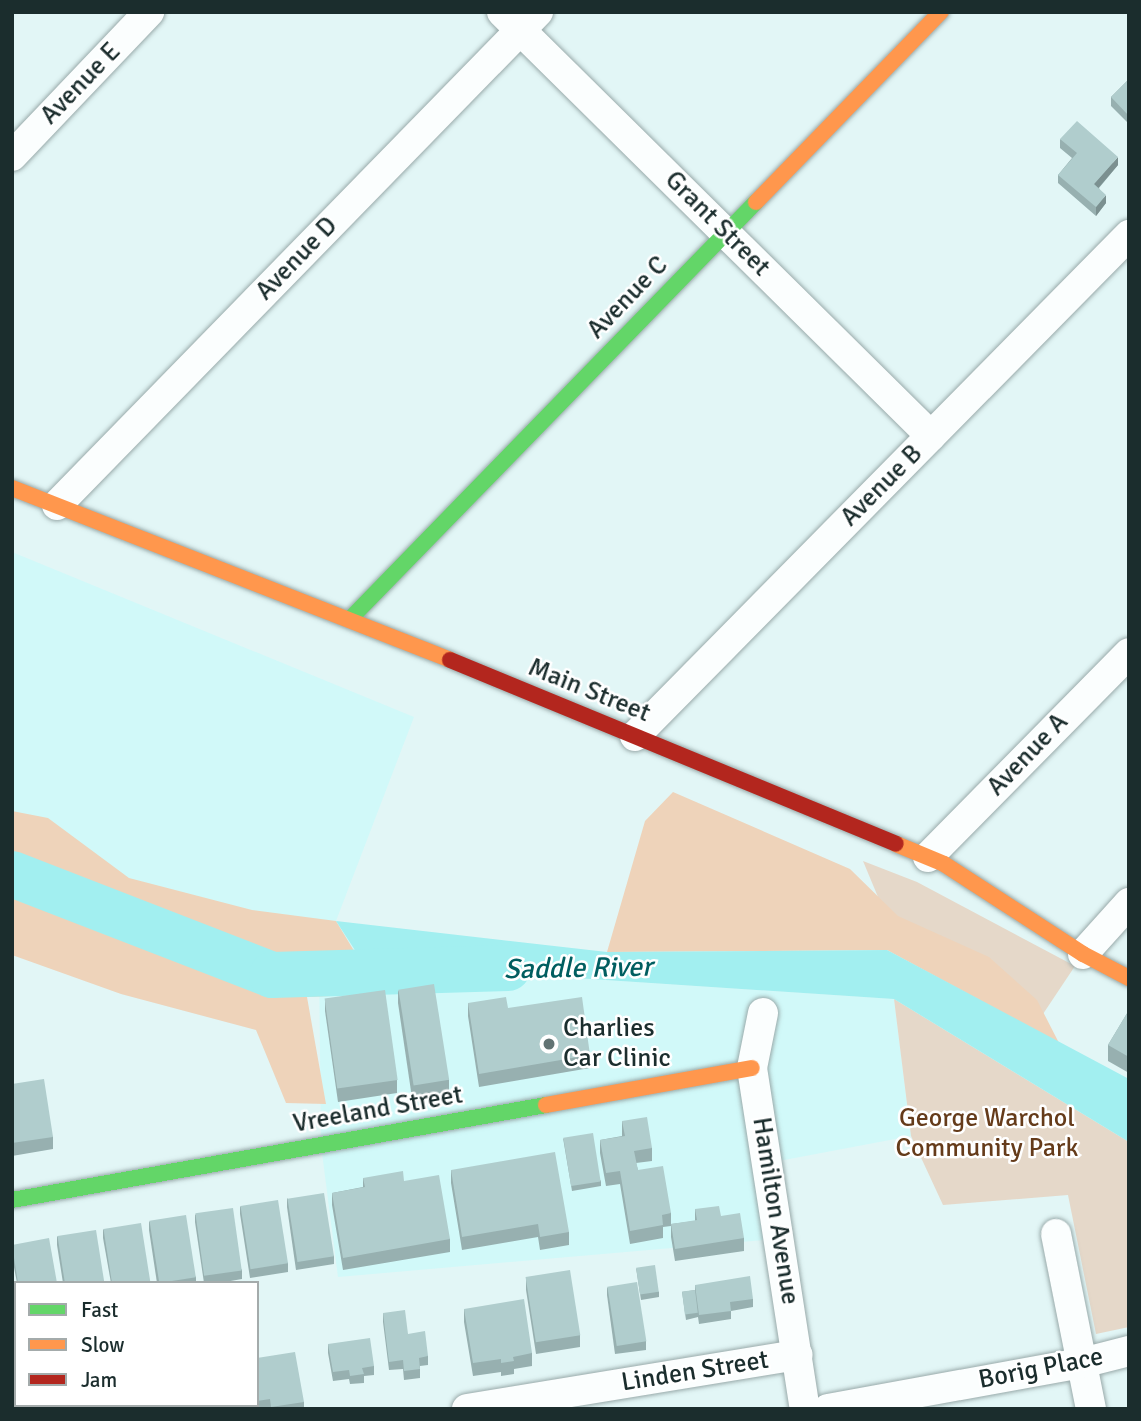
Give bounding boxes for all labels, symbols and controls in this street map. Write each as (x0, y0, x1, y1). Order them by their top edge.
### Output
street label: Avenue E (34, 37, 128, 131)
street label: Grant Street (658, 165, 776, 283)
street label: Avenue D (250, 211, 344, 307)
street label: Avenue C (581, 250, 675, 346)
street label: Avenue B (835, 439, 929, 533)
street label: Main Street (523, 652, 655, 730)
street label: Avenue A (981, 707, 1075, 803)
water label: Saddle River (504, 950, 652, 986)
place label: Charlies Car Clinic (563, 1013, 671, 1074)
marker: Charlies Car Clinic (541, 1036, 557, 1052)
street label: Vreeland Street (291, 1080, 465, 1140)
park label: George Warchol Community Park (896, 1103, 1078, 1164)
street label: Hamilton Avenue (745, 1115, 805, 1307)
legend (14, 1281, 259, 1407)
text: Fast (81, 1297, 118, 1323)
text: Slow (81, 1332, 125, 1358)
street label: Borig Place (976, 1342, 1106, 1396)
street label: Linden Street (619, 1345, 771, 1399)
text: Jam (81, 1367, 117, 1393)

